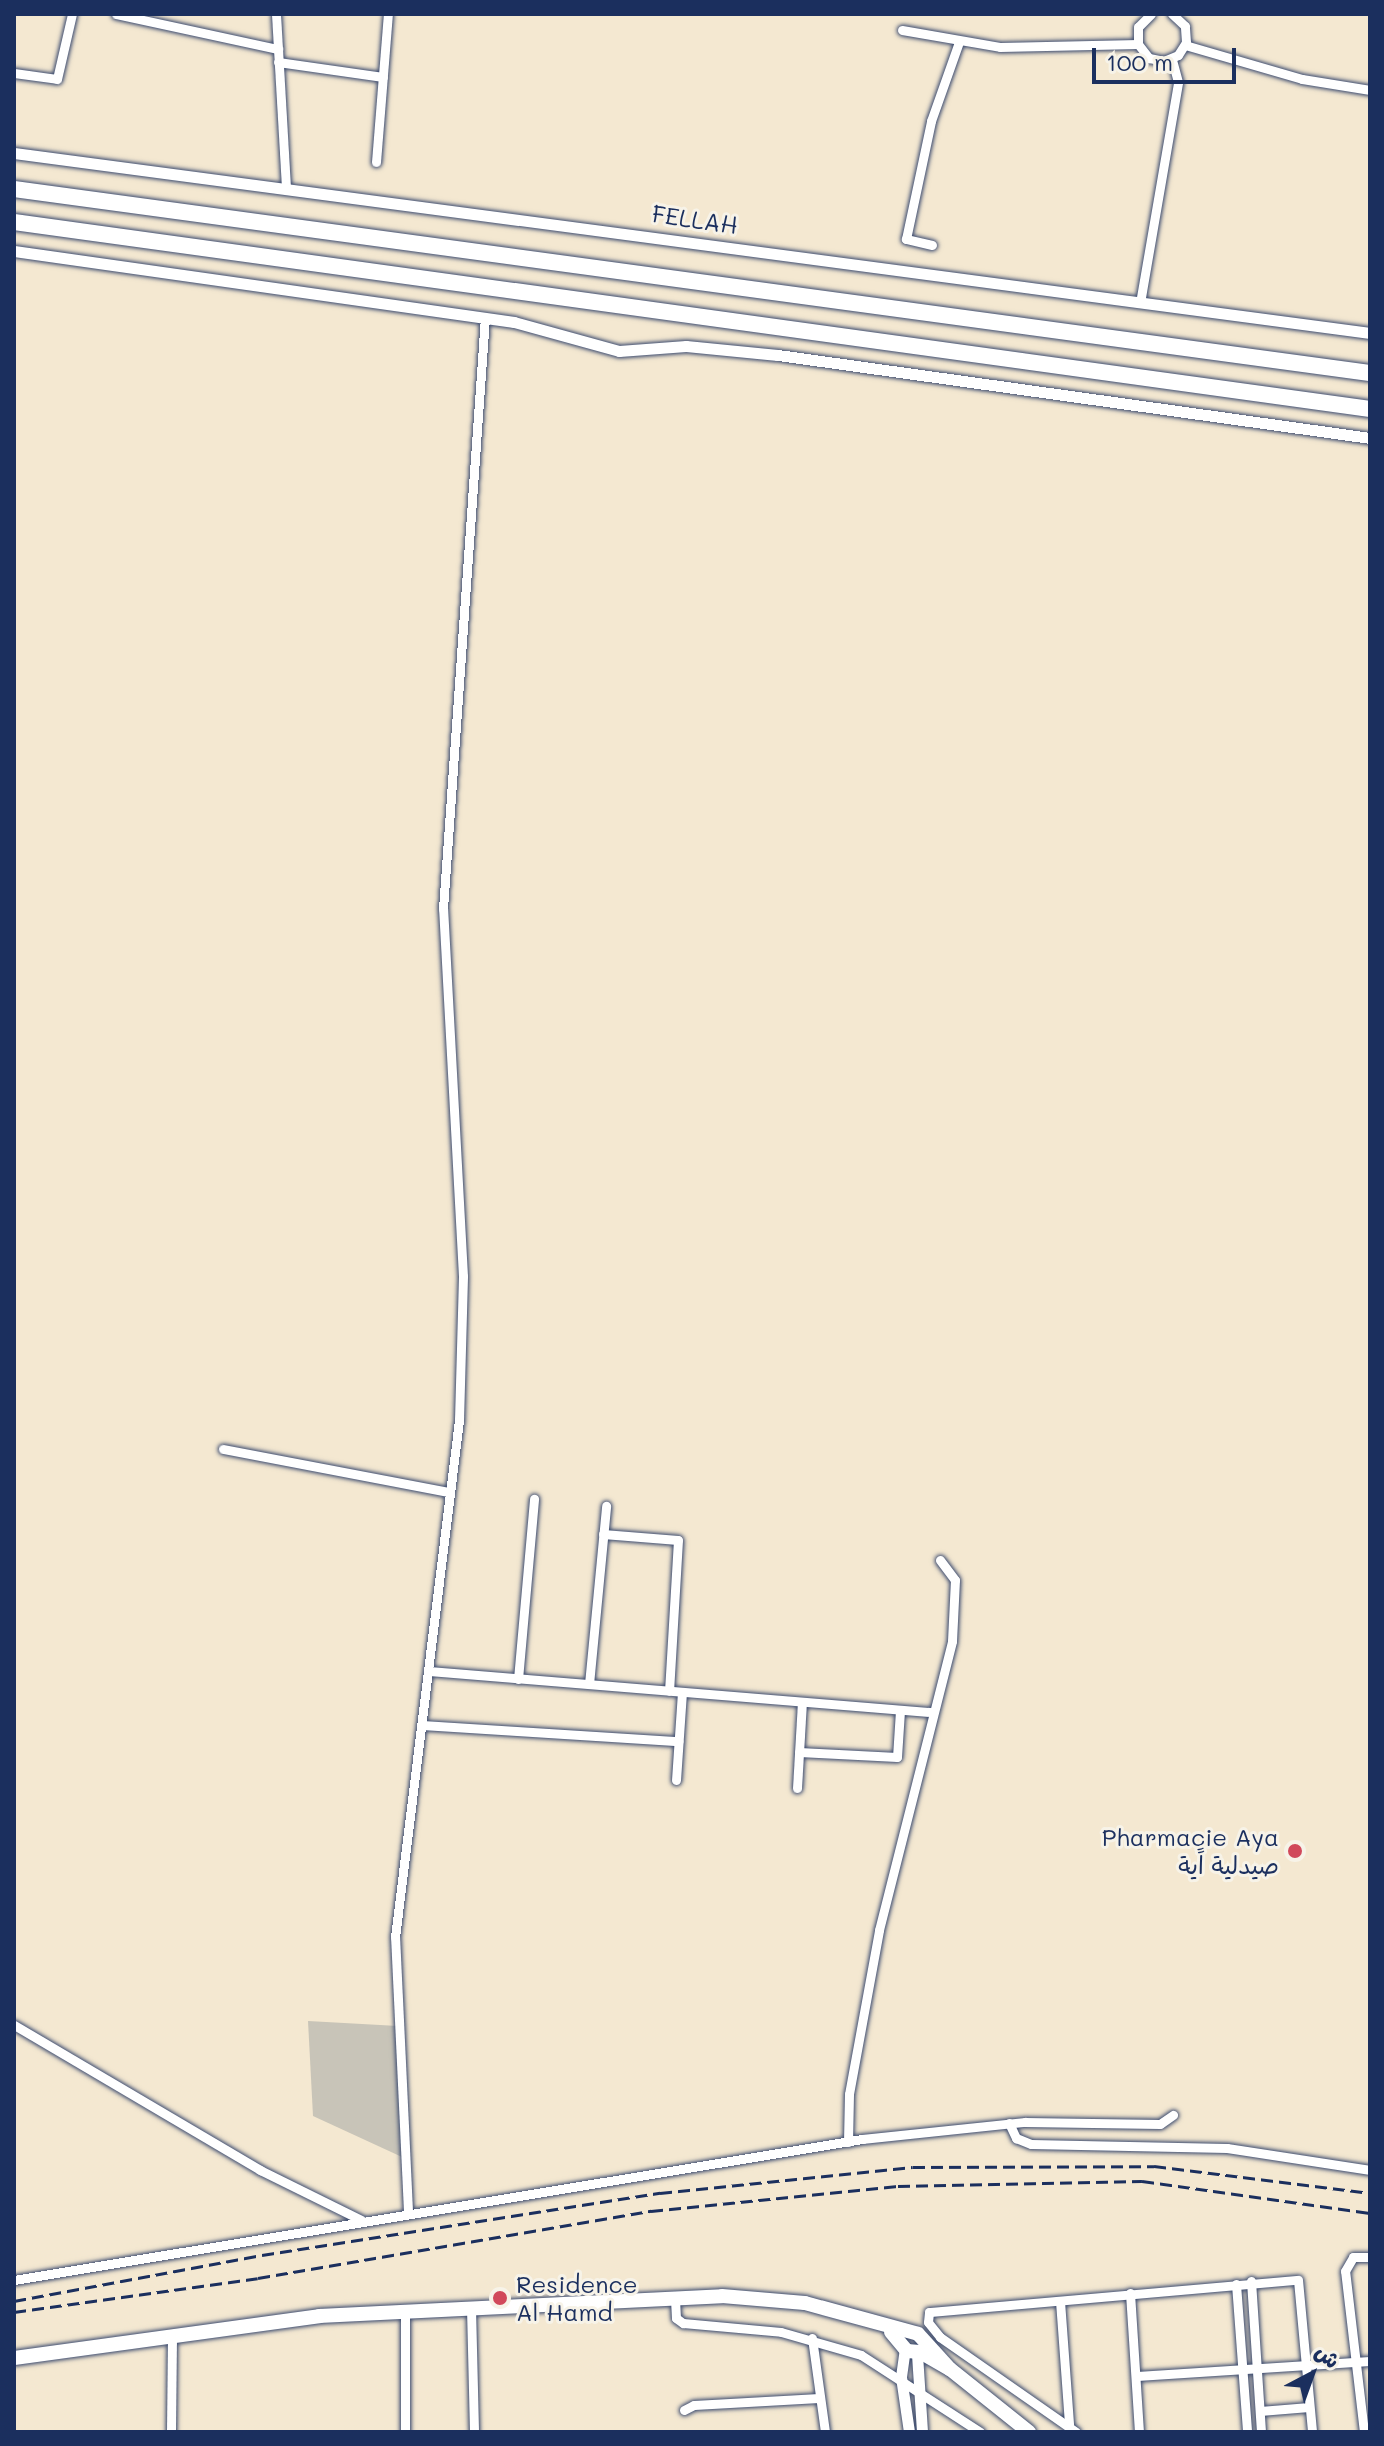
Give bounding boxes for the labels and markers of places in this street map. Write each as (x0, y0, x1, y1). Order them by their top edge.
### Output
place label: Pharmacie Aya صيدلية اًية (1102, 1823, 1279, 1879)
marker: Pharmacie Aya صيدلية اًية (1286, 1842, 1304, 1860)
place label: Residence Al Hamd (516, 2270, 638, 2326)
marker: Residence Al Hamd (491, 2289, 509, 2307)

